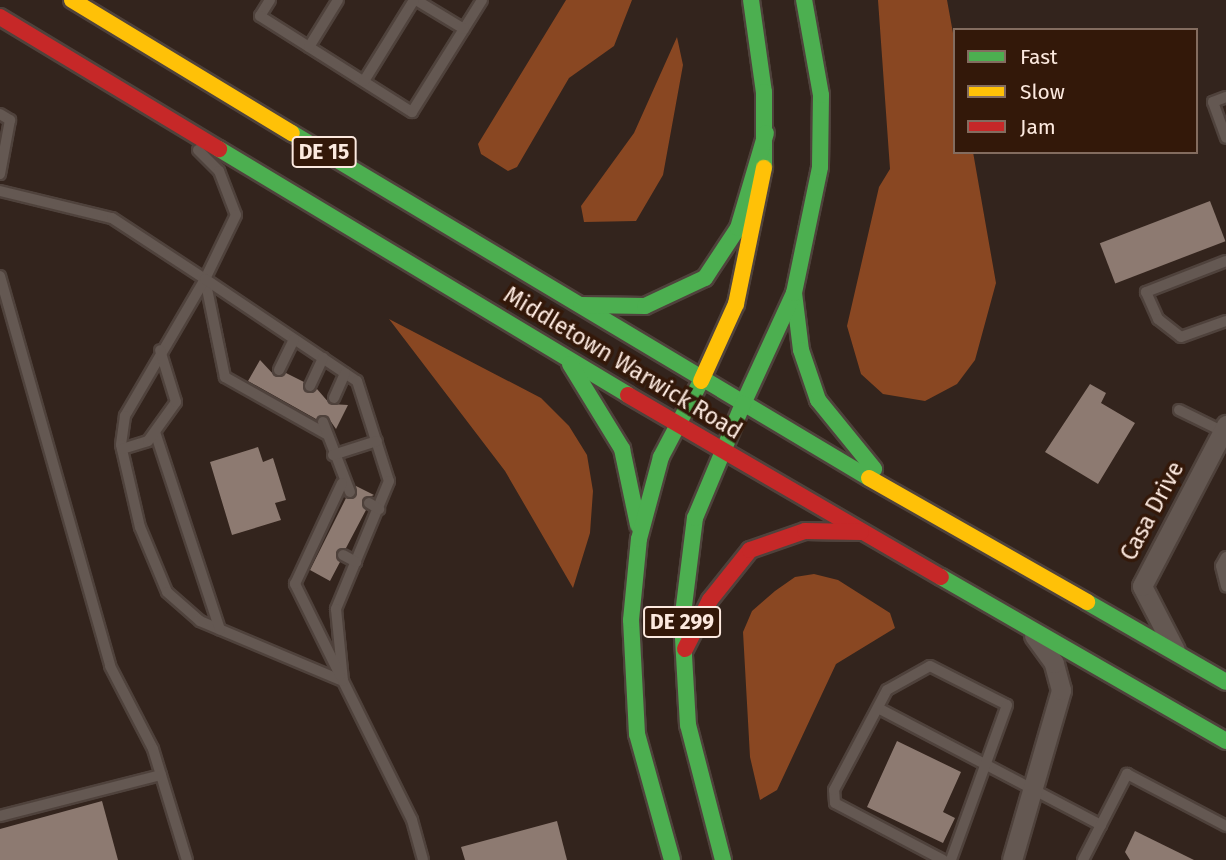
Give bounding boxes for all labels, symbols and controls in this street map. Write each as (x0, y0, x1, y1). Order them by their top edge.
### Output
legend (953, 28, 1198, 154)
text: Fast (1020, 44, 1058, 70)
text: Slow (1020, 79, 1065, 105)
text: Jam (1020, 114, 1056, 140)
road number: DE 15 (291, 134, 357, 170)
street label: Middletown Warwick Road (499, 281, 747, 445)
street label: Casa Drive (1114, 457, 1190, 565)
road number: DE 299 (642, 604, 722, 640)

